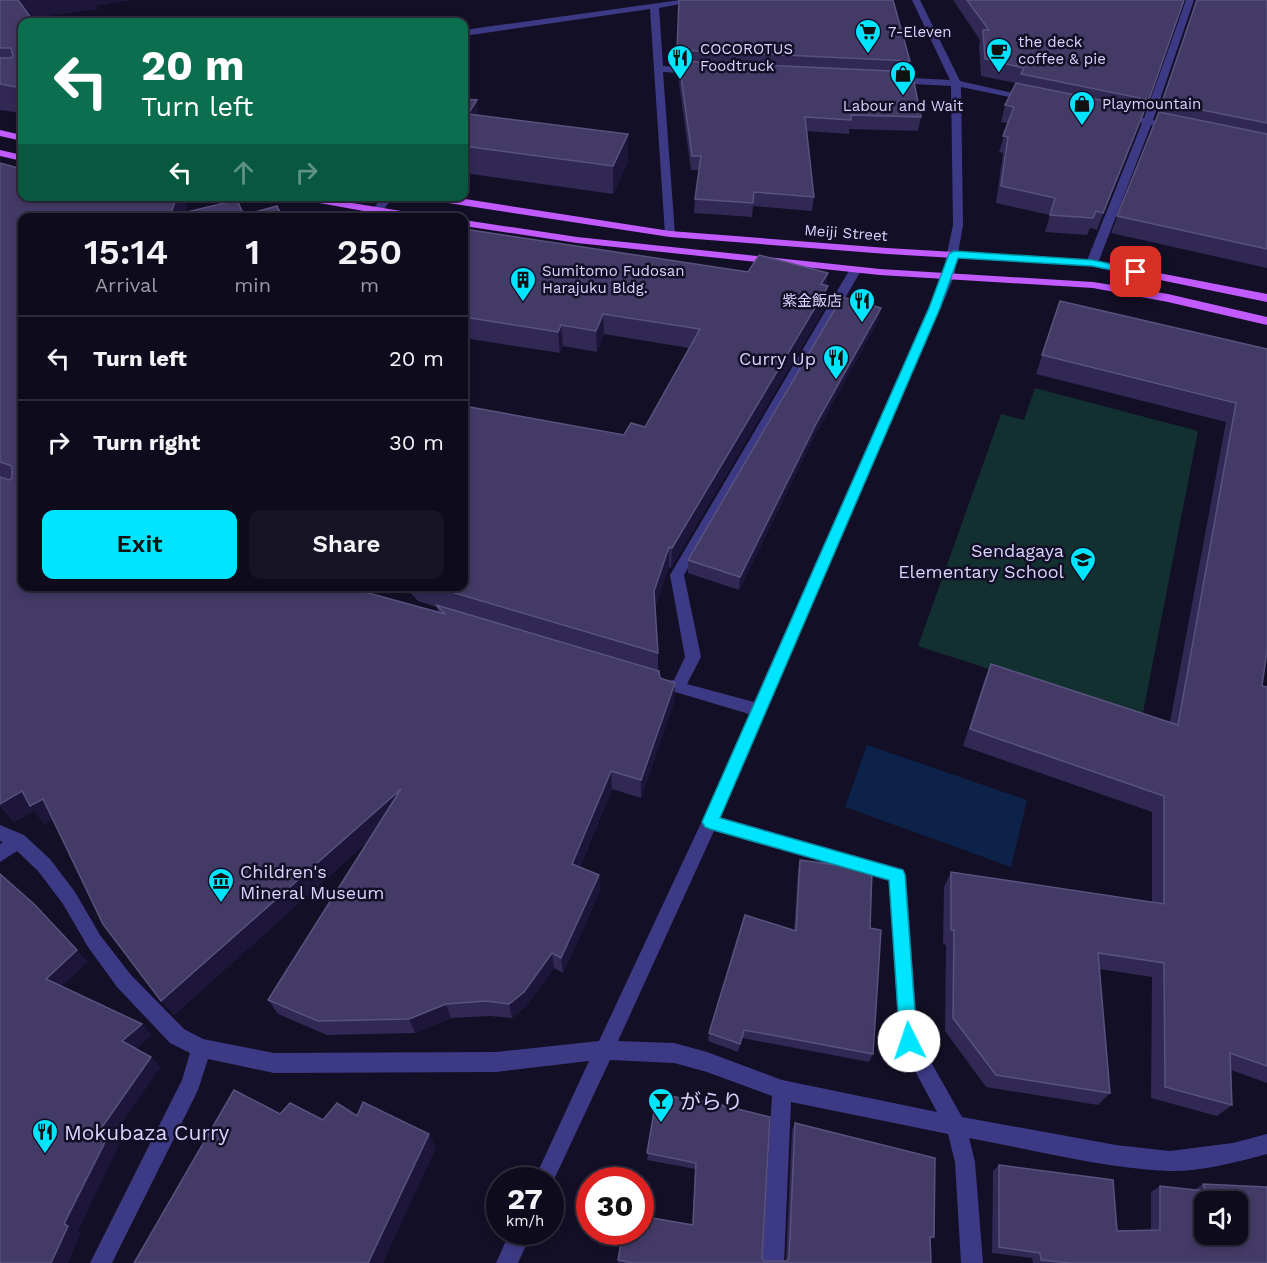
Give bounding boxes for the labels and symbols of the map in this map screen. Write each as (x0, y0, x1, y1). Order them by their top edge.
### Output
supermarket icon: 7-Eleven (853, 17, 883, 55)
place label: 7-Eleven (888, 23, 952, 41)
place label: the deck coffee & pie (1018, 33, 1106, 68)
cafe icon: the deck coffee & pie (984, 36, 1014, 74)
place label: COCOROTUS Foodtruck (700, 40, 793, 75)
restaurant icon: COCOROTUS Foodtruck (665, 43, 695, 81)
shop icon: Labour and Wait (888, 59, 918, 97)
shop icon: Playmountain (1067, 89, 1097, 127)
place label: Playmountain (1102, 95, 1201, 113)
place label: Labour and Wait (843, 97, 964, 115)
street label: Meiji Street (804, 221, 889, 245)
pin (1110, 246, 1161, 297)
place label: Sumitomo Fudosan Harajuku Bldg. (542, 262, 685, 297)
building icon: Sumitomo Fudosan Harajuku Bldg. (508, 265, 538, 303)
restaurant icon: 紫金飯店 (847, 286, 877, 324)
place label: 紫金飯店 (782, 292, 842, 310)
restaurant icon: Curry Up (821, 343, 851, 381)
place label: Curry Up (739, 348, 816, 369)
place label: Sendagaya Elementary School (898, 540, 1064, 582)
school or university icon: Sendagaya Elementary School (1068, 545, 1098, 583)
place label: Children's Mineral Museum (240, 861, 384, 903)
museum icon: Children's Mineral Museum (206, 866, 236, 904)
position arrow (877, 1009, 941, 1073)
bar icon: がらり (646, 1086, 676, 1124)
place label: がらり (680, 1089, 743, 1114)
restaurant icon: Mokubaza Curry (30, 1117, 60, 1155)
place label: Mokubaza Curry (64, 1120, 230, 1145)
speed limit sign: 30 (576, 1167, 654, 1245)

